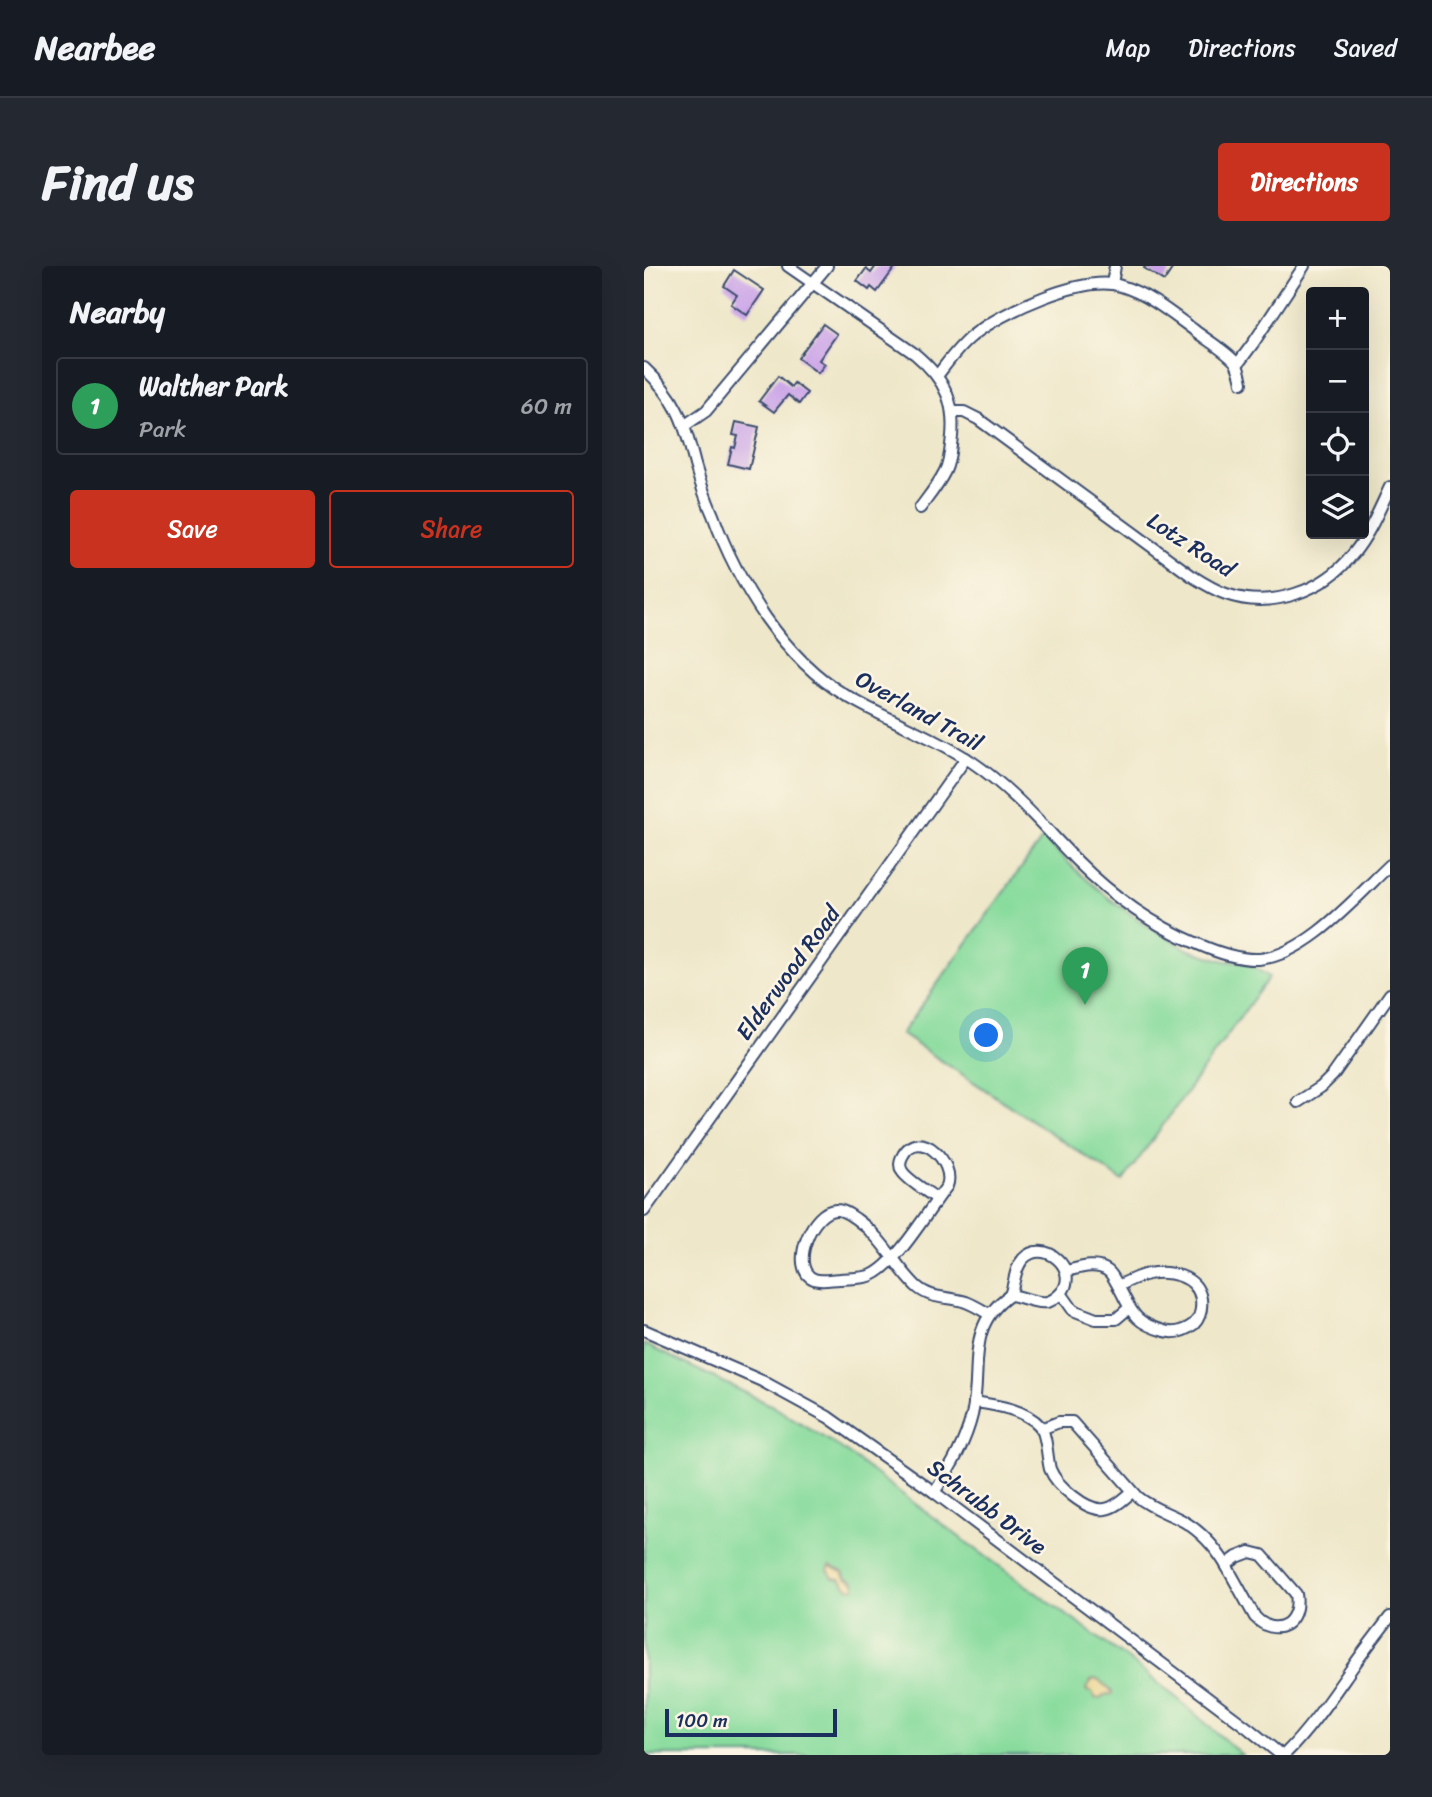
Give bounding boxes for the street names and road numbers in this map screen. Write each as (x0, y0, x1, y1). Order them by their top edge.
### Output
street label: Lotz Road (1138, 501, 1245, 590)
street label: Overland Trail (848, 659, 991, 763)
street label: Elderwood Road (725, 895, 852, 1049)
street label: Schrubb Drive (918, 1448, 1056, 1566)

